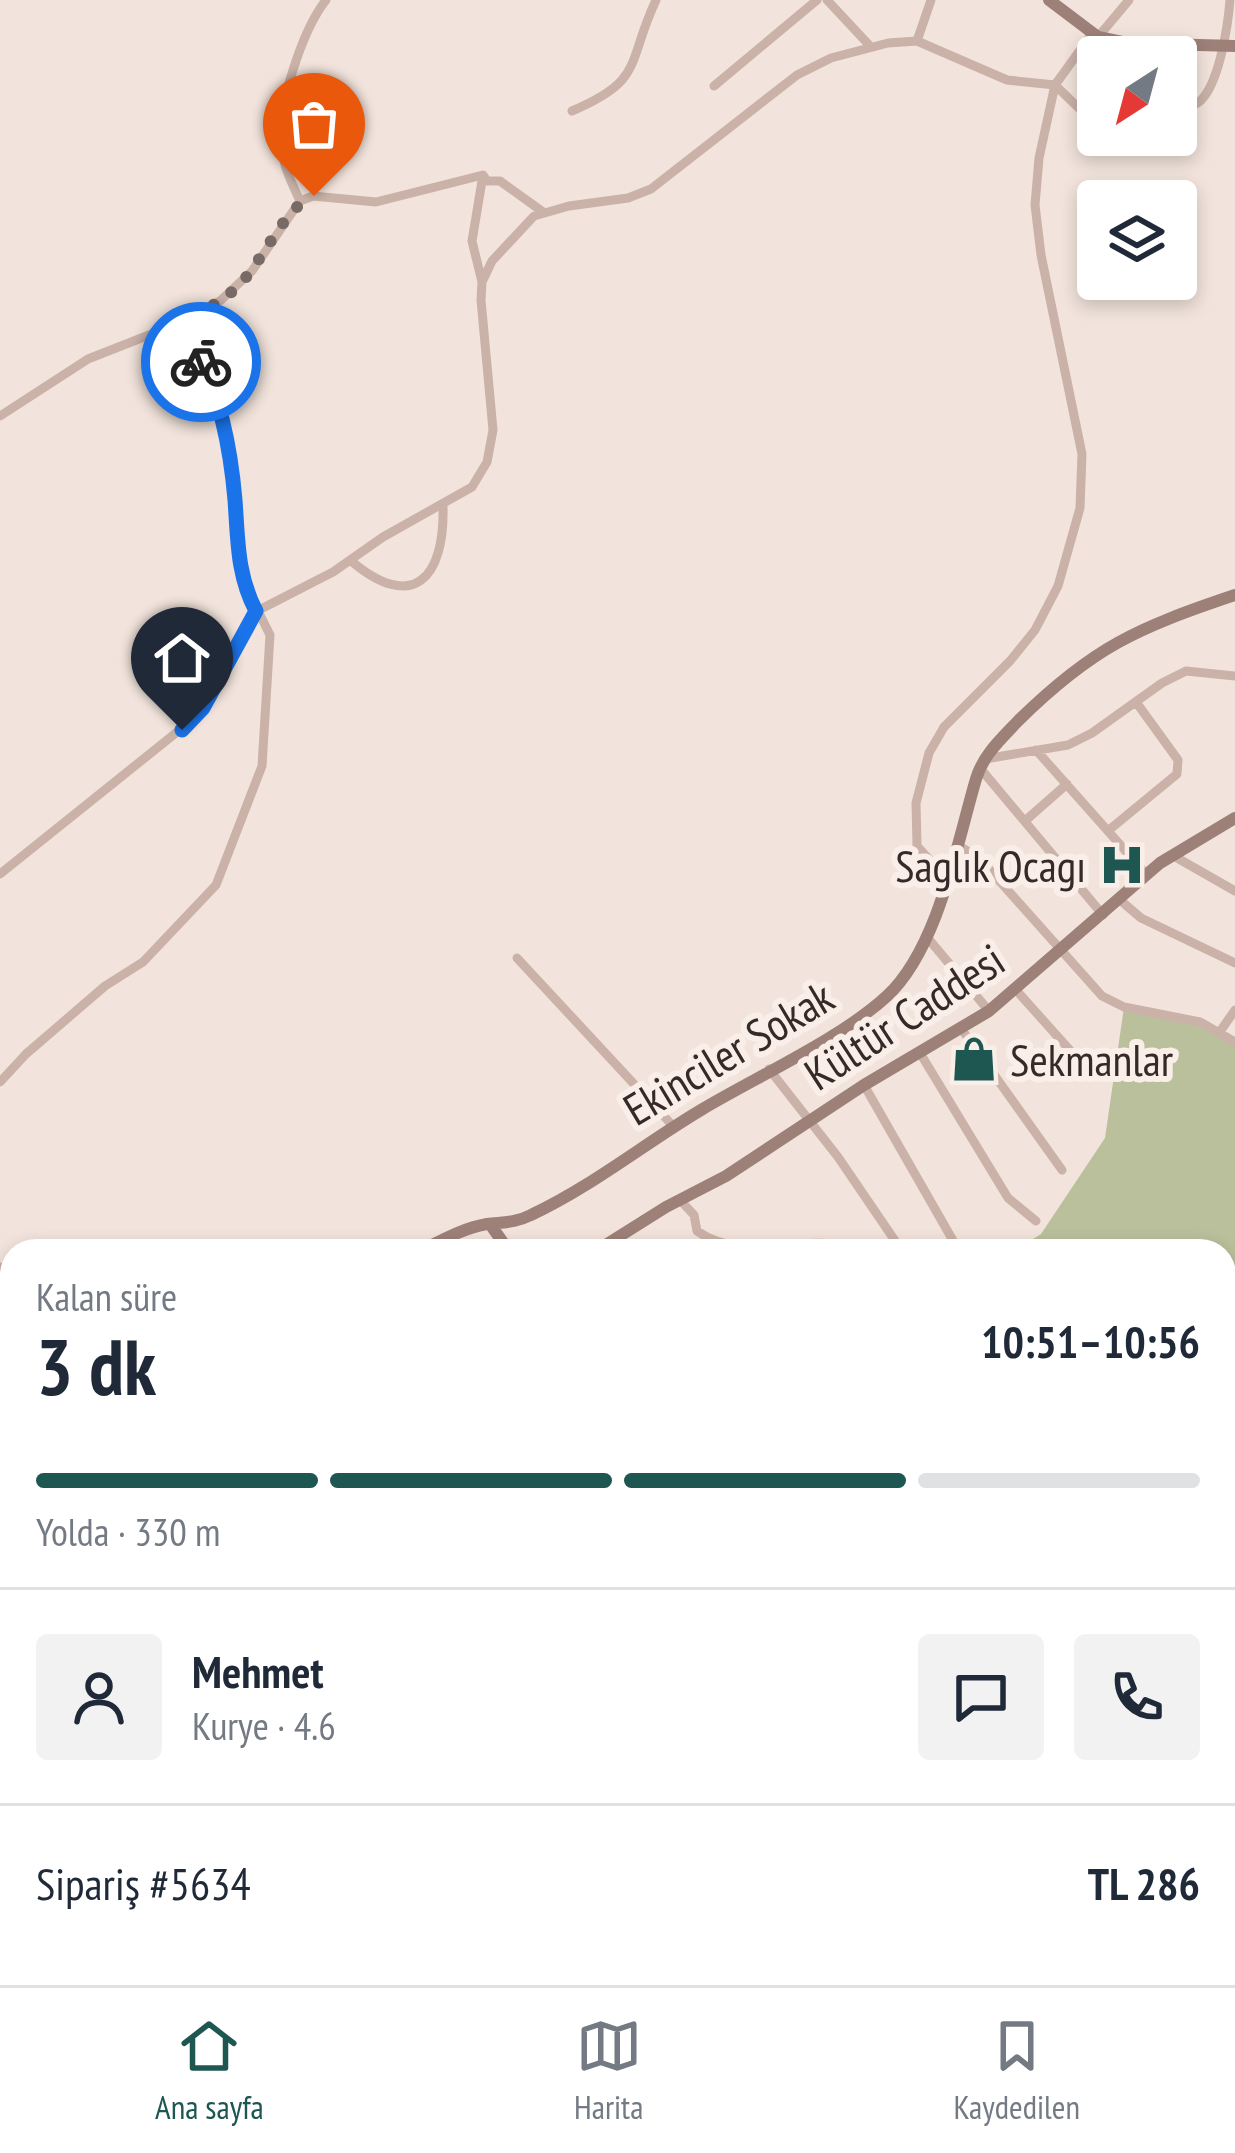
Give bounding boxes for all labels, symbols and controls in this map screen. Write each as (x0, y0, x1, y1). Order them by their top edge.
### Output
north arrow (1077, 36, 1197, 156)
map controls (1077, 36, 1197, 300)
pin (263, 73, 365, 196)
icon: bag (281, 91, 347, 157)
button: layers (1077, 180, 1197, 300)
courier (141, 302, 261, 422)
icon: bike (168, 329, 234, 395)
pin (131, 607, 233, 730)
icon: home (149, 625, 215, 691)
place label: Saglık Ocagı (895, 836, 1086, 894)
hospital icon: Saglık Ocagı (1097, 840, 1147, 890)
street label: Kültür Caddesi (793, 930, 1015, 1102)
street label: Ekinciler Sokak (613, 966, 844, 1137)
place label: Sekmanlar (1010, 1030, 1174, 1088)
shop icon: Sekmanlar (949, 1034, 999, 1084)
text: Kalan süre (36, 1271, 177, 1322)
text: 10:51–10:56 (981, 1312, 1200, 1370)
text: 3 dk (36, 1316, 156, 1417)
text: Yolda · 330 m (36, 1506, 221, 1557)
button: person (36, 1634, 162, 1760)
button: chat (918, 1634, 1044, 1760)
button: phone (1074, 1634, 1200, 1760)
text: Mehmet (192, 1642, 324, 1700)
text: Kurye · 4.6 (192, 1700, 336, 1751)
text: Sipariş #5634 (36, 1854, 251, 1912)
text: TL 286 (1088, 1854, 1200, 1912)
tab: Ana sayfa (155, 2013, 264, 2128)
tab: Harita (574, 2013, 643, 2128)
tab: Kaydedilen (954, 2013, 1080, 2128)

